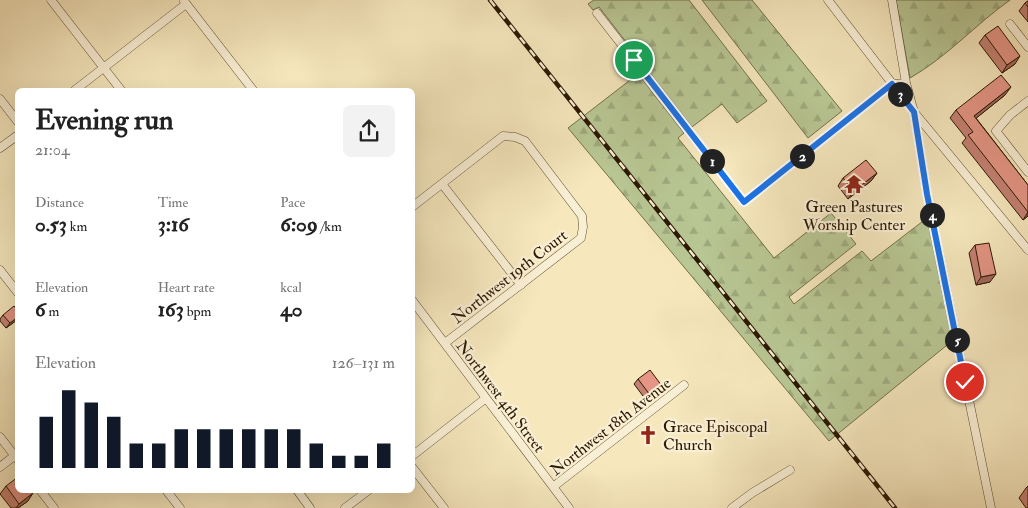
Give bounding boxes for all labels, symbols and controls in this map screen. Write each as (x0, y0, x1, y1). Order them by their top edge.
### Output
pin (613, 39, 655, 81)
icon: arrive (620, 46, 648, 74)
pin: 3 (888, 82, 912, 106)
text: 3 (898, 86, 903, 103)
text: Evening run (35, 103, 173, 138)
button: share (343, 105, 395, 157)
text: 21:04 (35, 140, 70, 160)
pin: 2 (790, 144, 814, 168)
pin: 1 (700, 148, 724, 174)
text: 2 (799, 148, 806, 165)
text: 1 (710, 153, 715, 170)
temple icon: Green Pastures Worship Center (843, 173, 865, 195)
text: Distance (35, 194, 84, 211)
text: Time (158, 194, 188, 211)
text: Pace (280, 194, 305, 211)
place label: Green Pastures Worship Center (802, 197, 905, 236)
pin: 4 (920, 202, 944, 228)
text: 4 (929, 207, 936, 224)
text: 0.53 (35, 211, 67, 238)
text: 3:16 (158, 211, 189, 238)
text: 6:09 (280, 211, 318, 238)
text: km (67, 218, 87, 235)
text: /km (318, 218, 342, 235)
street label: Northwest 19th Court (448, 225, 571, 328)
text: Elevation (35, 279, 88, 296)
text: Heart rate (158, 279, 215, 296)
text: kcal (280, 279, 302, 296)
text: 6 (35, 296, 46, 323)
text: 163 (158, 296, 184, 323)
text: 40 (280, 296, 302, 323)
text: m (46, 303, 59, 320)
text: bpm (184, 303, 211, 320)
pin: 5 (944, 328, 970, 352)
text: 5 (954, 332, 961, 349)
street label: Northwest 4th Street (451, 336, 549, 457)
text: Elevation (35, 353, 96, 373)
text: 126–131 m (332, 353, 395, 373)
pin (944, 361, 986, 403)
icon: check (951, 368, 979, 396)
street label: Northwest 18th Avenue (546, 373, 675, 480)
place label: Grace Episcopal Church (663, 417, 768, 455)
church icon: Grace Episcopal Church (637, 424, 659, 446)

